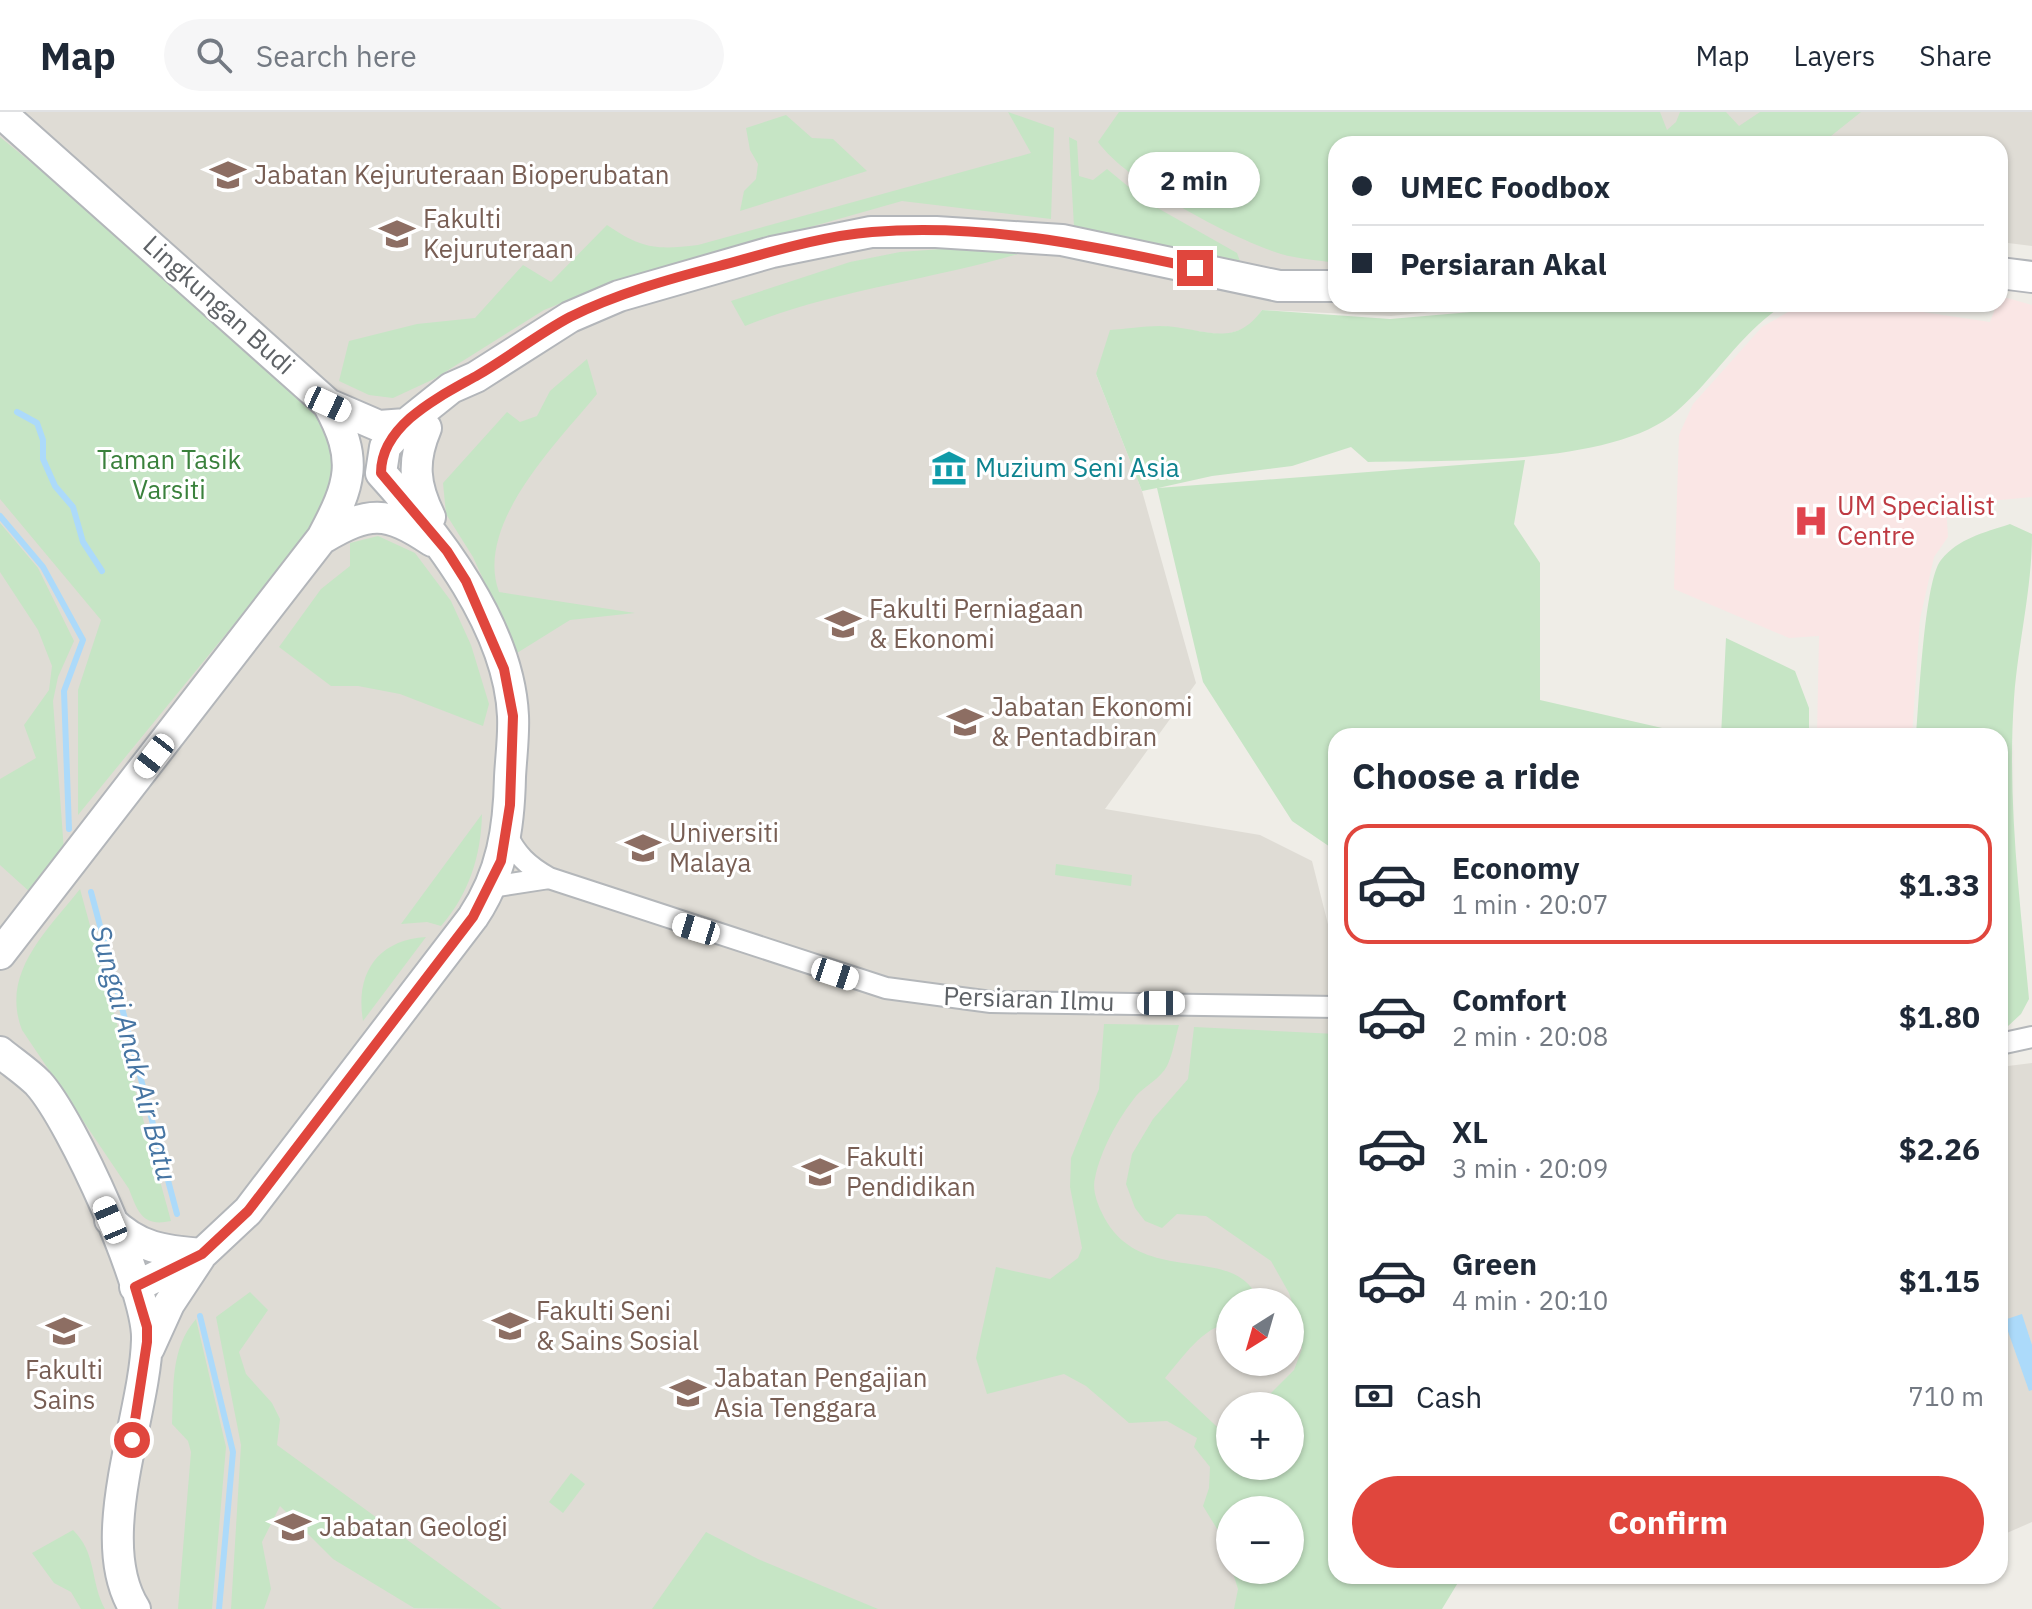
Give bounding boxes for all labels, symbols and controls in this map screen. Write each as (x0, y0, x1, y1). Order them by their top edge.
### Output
search box (164, 19, 724, 91)
text: Map (40, 31, 116, 80)
icon: search (192, 33, 236, 77)
text: Search here (256, 36, 417, 75)
text: Map (1695, 37, 1749, 74)
text: Layers (1793, 37, 1875, 74)
text: Share (1919, 37, 1992, 74)
callout: 2 min (1129, 152, 1261, 208)
school or university icon: Jabatan Kejuruteraan Bioperubatan (209, 156, 247, 194)
place label: Jabatan Kejuruteraan Bioperubatan (254, 157, 670, 191)
text: 2 min (1160, 163, 1228, 197)
text: UMEC Foodbox (1400, 167, 1610, 206)
place label: Fakulti Kejuruteraan (423, 201, 574, 265)
school or university icon: Fakulti Kejuruteraan (378, 215, 416, 253)
street label: Lingkungan Budi (137, 227, 303, 381)
text: Persiaran Akal (1400, 244, 1607, 283)
route end (1177, 250, 1213, 286)
car (301, 383, 355, 425)
park label: Taman Tasik Varsiti (97, 442, 241, 506)
museum icon: Muzium Seni Asia (930, 449, 968, 487)
place label: Muzium Seni Asia (975, 450, 1180, 484)
place label: UM Specialist Centre (1837, 488, 1995, 552)
hospital icon: UM Specialist Centre (1792, 502, 1830, 540)
place label: Fakulti Perniagaan & Ekonomi (869, 591, 1084, 655)
school or university icon: Fakulti Perniagaan & Ekonomi (824, 605, 862, 643)
place label: Jabatan Ekonomi & Pentadbiran (991, 689, 1193, 753)
school or university icon: Jabatan Ekonomi & Pentadbiran (946, 703, 984, 741)
car (130, 730, 178, 782)
text: Choose a ride (1352, 752, 1580, 799)
place label: Universiti Malaya (669, 815, 779, 879)
school or university icon: Universiti Malaya (624, 829, 662, 867)
icon: car (1356, 848, 1428, 920)
text: Economy (1452, 848, 1580, 887)
text: $1.33 (1899, 865, 1980, 904)
text: 1 min · 20:07 (1452, 887, 1608, 921)
car (670, 911, 722, 947)
water label: Sungai Anak Air Batu (83, 921, 186, 1185)
car (808, 955, 862, 993)
street label: Persiaran Ilmu (943, 978, 1115, 1018)
icon: car (1356, 980, 1428, 1052)
text: Comfort (1452, 980, 1567, 1019)
car (1137, 991, 1185, 1015)
text: $1.80 (1899, 997, 1980, 1036)
text: 2 min · 20:08 (1452, 1019, 1608, 1053)
icon: car (1356, 1112, 1428, 1184)
text: XL (1452, 1112, 1488, 1151)
text: $2.26 (1899, 1129, 1980, 1168)
place label: Fakulti Pendidikan (846, 1139, 976, 1203)
text: 3 min · 20:09 (1452, 1151, 1608, 1185)
school or university icon: Fakulti Pendidikan (801, 1153, 839, 1191)
car (90, 1193, 130, 1247)
icon: car (1356, 1244, 1428, 1316)
text: Green (1452, 1244, 1537, 1283)
text: $1.15 (1899, 1261, 1980, 1300)
text: 4 min · 20:10 (1452, 1283, 1608, 1317)
north arrow (1216, 1288, 1304, 1376)
map controls (1216, 1288, 1304, 1584)
place label: Fakulti Seni & Sains Sosial (536, 1293, 699, 1357)
school or university icon: Fakulti Seni & Sains Sosial (491, 1307, 529, 1345)
school or university icon: Fakulti Sains (45, 1312, 83, 1350)
place label: Fakulti Sains (25, 1352, 103, 1416)
place label: Jabatan Pengajian Asia Tenggara (714, 1360, 928, 1424)
school or university icon: Jabatan Pengajian Asia Tenggara (669, 1374, 707, 1412)
icon: cash (1352, 1374, 1396, 1418)
text: Cash (1416, 1377, 1482, 1416)
text: 710 m (1908, 1379, 1984, 1413)
button: + (1216, 1392, 1304, 1480)
route start (114, 1422, 150, 1458)
button: Confirm (1352, 1476, 1984, 1568)
button: − (1216, 1496, 1304, 1584)
school or university icon: Jabatan Geologi (274, 1508, 312, 1546)
place label: Jabatan Geologi (319, 1509, 508, 1543)

